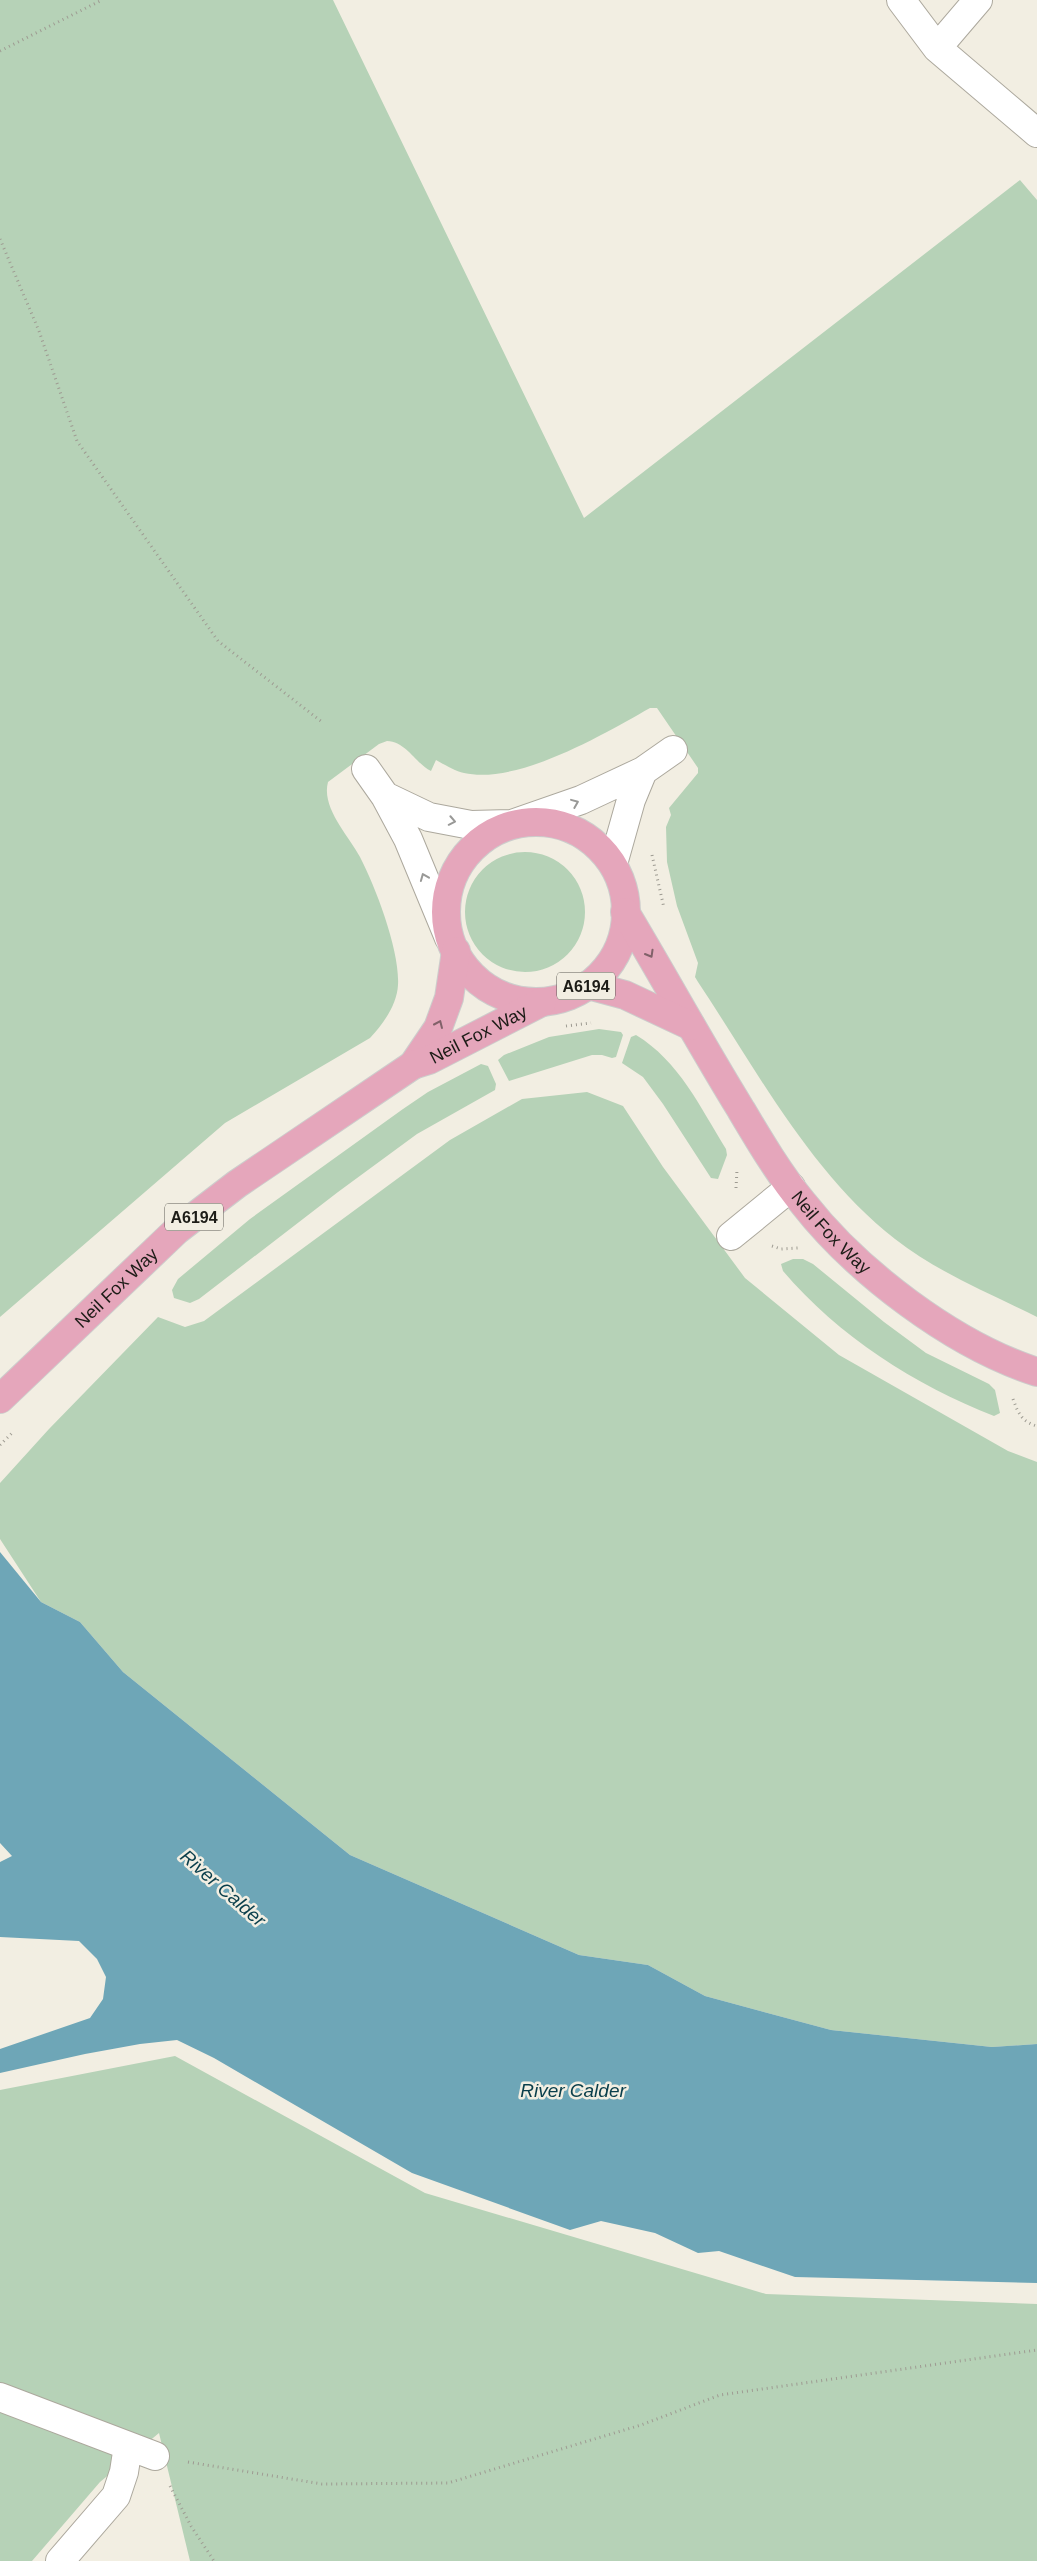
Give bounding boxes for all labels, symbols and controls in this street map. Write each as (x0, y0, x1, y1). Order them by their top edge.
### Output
one-way arrow (570, 798, 579, 809)
one-way arrow (447, 816, 456, 826)
one-way arrow (420, 873, 431, 882)
one-way arrow (644, 948, 654, 957)
road number: A6194 (557, 972, 615, 999)
street label: Neil Fox Way (426, 1001, 530, 1068)
one-way arrow (432, 1020, 443, 1029)
street label: Neil Fox Way (787, 1187, 874, 1278)
road number: A6194 (165, 1204, 223, 1230)
street label: Neil Fox Way (71, 1244, 162, 1332)
water label: River Calder (176, 1845, 270, 1931)
water label: River Calder (520, 2080, 626, 2101)

